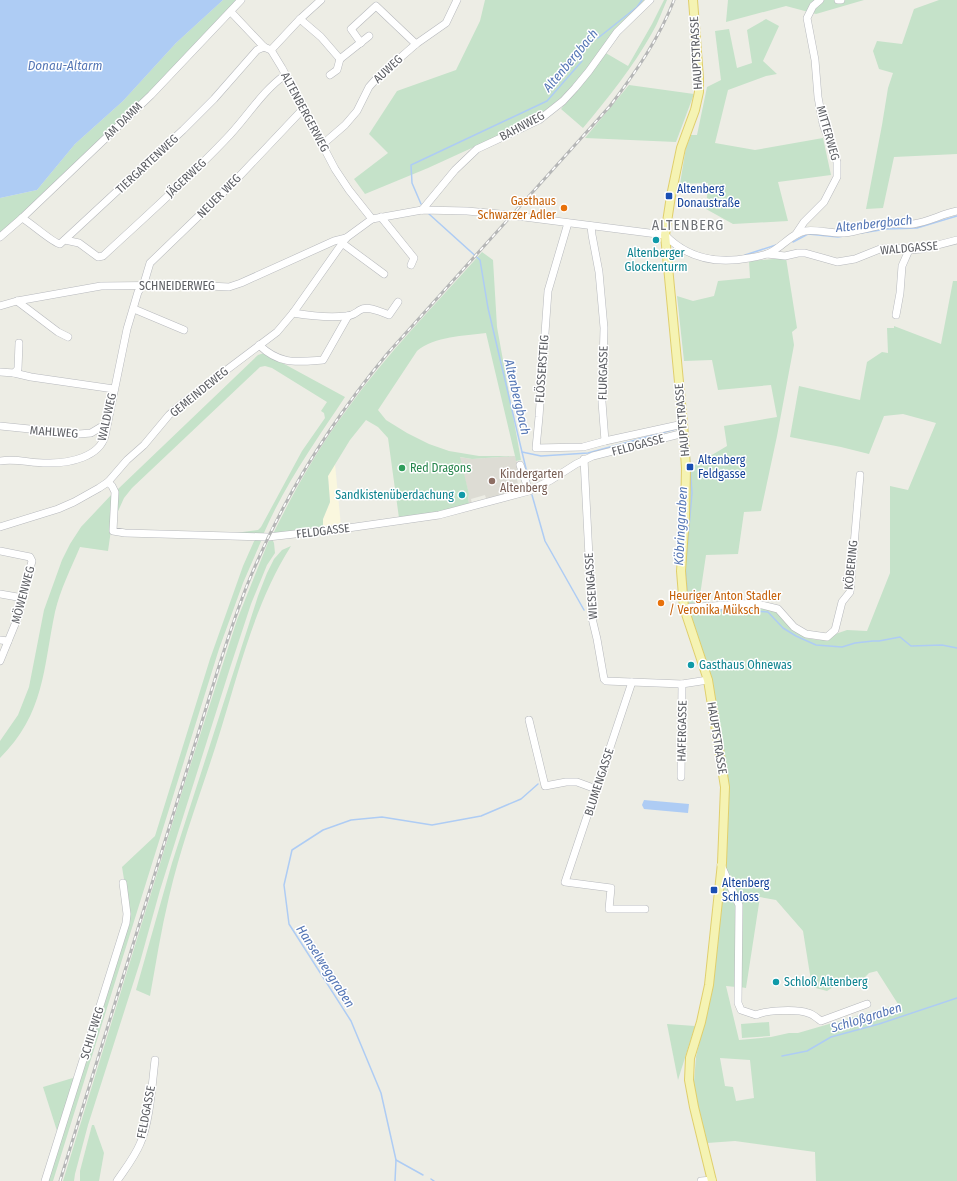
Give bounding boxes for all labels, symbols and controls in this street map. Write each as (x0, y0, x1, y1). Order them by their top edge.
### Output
street label: HAUPTSTRASSE (687, 16, 705, 90)
water label: Altenbergbach (539, 26, 601, 95)
street label: AUWEG (371, 52, 406, 86)
water label: Donau-Altarm (28, 58, 102, 73)
street label: ALTENBERGERWEG (278, 70, 332, 154)
street label: AM DAMM (101, 99, 145, 143)
street label: MITTERWEG (814, 104, 843, 162)
street label: BAHNWEG (497, 108, 547, 144)
street label: TIERGARTENWEG (113, 131, 181, 196)
street label: JÄGERWEG (162, 155, 209, 200)
street label: NEUER WEG (194, 171, 244, 221)
place label: Altenberg Donaustraße (677, 182, 740, 210)
marker: Altenberg Donaustraße (664, 191, 674, 201)
place label: Gasthaus Schwarzer Adler (477, 194, 557, 222)
marker: Gasthaus Schwarzer Adler (559, 203, 569, 213)
water label: Altenbergbach (834, 212, 913, 235)
district label: ALTENBERG (652, 217, 724, 234)
marker: Altenberger Glockenturm (651, 235, 661, 245)
street label: WALDGASSE (879, 238, 939, 258)
place label: Altenberger Glockenturm (625, 246, 687, 274)
street label: SCHNEIDERWEG (139, 279, 215, 293)
street label: FLÖSSERSTEIG (531, 334, 551, 404)
street label: FLURGASSE (596, 345, 610, 400)
water label: Altenbergbach (501, 357, 533, 436)
street label: GEMEINDEWEG (167, 364, 231, 420)
street label: HAUPTSTRASSE (672, 382, 692, 457)
street label: WALDWEG (95, 391, 119, 442)
street label: MAHLWEG (29, 423, 79, 441)
street label: FELDGASSE (610, 431, 666, 459)
place label: Altenberg Feldgasse (698, 453, 746, 481)
place label: Red Dragons (410, 461, 471, 475)
marker: Altenberg Feldgasse (685, 462, 695, 472)
marker: Red Dragons (397, 463, 407, 473)
place label: Kindergarten Altenberg (500, 467, 564, 495)
marker: Kindergarten Altenberg (487, 476, 497, 486)
water label: Köbringgraben (671, 486, 690, 566)
place label: Sandkistenüberdachung (335, 488, 454, 502)
marker: Sandkistenüberdachung (457, 490, 467, 500)
street label: FELDGASSE (295, 521, 351, 541)
street label: KÖBERING (839, 539, 861, 590)
street label: WIESENGASSE (582, 552, 600, 620)
street label: MÖWENWEG (7, 564, 37, 625)
place label: Heuriger Anton Stadler / Veronika Müksch (669, 589, 782, 617)
marker: Heuriger Anton Stadler / Veronika Müksch (656, 598, 666, 608)
place label: Gasthaus Ohnewas (699, 658, 792, 672)
marker: Gasthaus Ohnewas (686, 660, 696, 670)
street label: HAFERGASSE (674, 700, 690, 762)
street label: HAUPTSTRASSE (704, 701, 730, 776)
street label: BLUMENGASSE (581, 746, 617, 818)
place label: Altenberg Schloss (722, 876, 770, 904)
marker: Altenberg Schloss (709, 885, 719, 895)
water label: Hanselweggraben (293, 922, 358, 1010)
place label: Schloß Altenberg (784, 975, 868, 989)
marker: Schloß Altenberg (771, 977, 781, 987)
water label: Schloßgraben (828, 1000, 904, 1036)
street label: SCHILFWEG (77, 1005, 107, 1061)
street label: FELDGASSE (134, 1084, 158, 1140)

